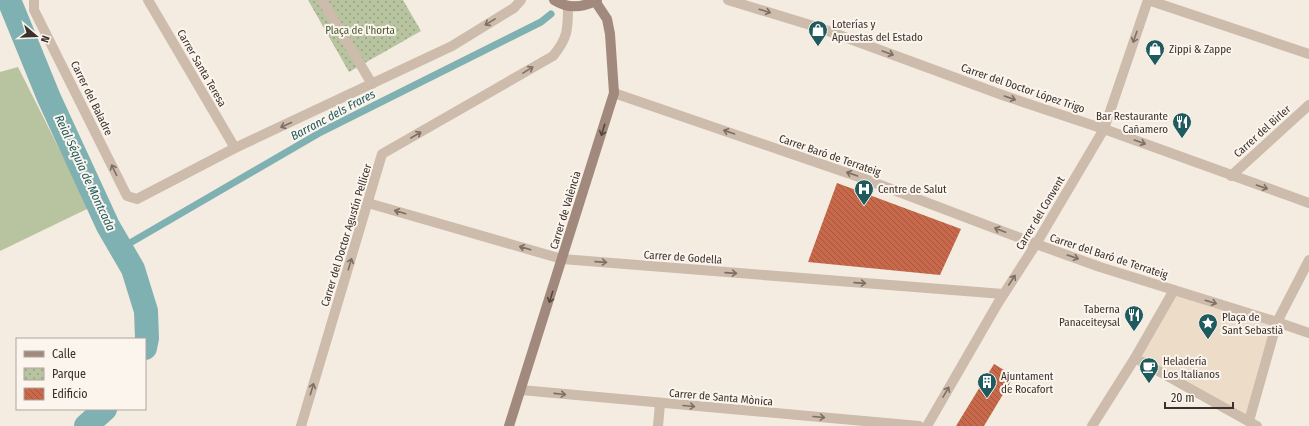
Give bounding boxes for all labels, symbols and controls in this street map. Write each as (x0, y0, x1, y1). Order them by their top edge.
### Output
one-way arrow (758, 8, 771, 15)
north arrow (16, 16, 56, 56)
place label: Loterías y Apuestas del Estado (832, 18, 923, 44)
one-way arrow (484, 19, 496, 27)
shop icon: Loterías y Apuestas del Estado (807, 19, 829, 47)
park label: Plaça de l'horta (325, 24, 395, 37)
street label: Carrer Santa Teresa (174, 27, 229, 109)
one-way arrow (1131, 30, 1139, 42)
text: N (38, 34, 52, 44)
shop icon: Zippi & Zappe (1144, 38, 1166, 66)
place label: Zippi & Zappe (1169, 43, 1231, 56)
one-way arrow (882, 50, 894, 58)
street label: Carrer del Baladre (68, 59, 115, 138)
street label: Carrer del Doctor López Trigo (959, 61, 1087, 116)
one-way arrow (522, 65, 534, 73)
water label: Barranc dels Frares (288, 87, 378, 143)
one-way arrow (1004, 95, 1017, 102)
street label: Carrer del Birler (1231, 102, 1293, 160)
place label: Bar Restaurante Cañamero (1096, 110, 1168, 136)
restaurant icon: Bar Restaurante Cañamero (1171, 111, 1193, 139)
water label: Reial Séquia de Montcada (52, 113, 118, 233)
one-way arrow (281, 122, 293, 129)
one-way arrow (599, 123, 606, 136)
one-way arrow (723, 128, 736, 135)
one-way arrow (410, 130, 422, 138)
street label: Carrer Baró de Terrateig (777, 132, 883, 179)
one-way arrow (1134, 139, 1146, 147)
street label: Carrer del Doctor Agustín Pellicer (319, 162, 374, 308)
one-way arrow (110, 165, 117, 177)
street label: Carrer de València (547, 169, 584, 251)
one-way arrow (846, 170, 858, 178)
street label: Carrer del Convent (1013, 174, 1068, 252)
hospital icon: Centre de Salut (853, 178, 875, 206)
place label: Centre de Salut (878, 183, 947, 196)
one-way arrow (1256, 183, 1268, 191)
one-way arrow (394, 208, 407, 215)
one-way arrow (994, 226, 1006, 234)
street label: Carrer del Baró de Terrateig (1048, 231, 1170, 282)
one-way arrow (519, 244, 532, 251)
street label: Carrer de Godella (643, 248, 723, 267)
one-way arrow (1066, 254, 1079, 261)
one-way arrow (347, 258, 354, 271)
one-way arrow (594, 259, 607, 266)
one-way arrow (724, 269, 737, 276)
one-way arrow (1009, 274, 1017, 286)
one-way arrow (854, 279, 867, 286)
one-way arrow (547, 290, 554, 303)
one-way arrow (1205, 298, 1217, 306)
place label: Taberna Panaceiteysal (1059, 303, 1120, 329)
restaurant icon: Taberna Panaceiteysal (1123, 304, 1145, 332)
place label: Plaça de Sant Sebastià (1222, 311, 1283, 337)
place icon: Plaça de Sant Sebastià (1197, 312, 1219, 340)
legend (16, 338, 146, 410)
text: Calle (52, 347, 76, 361)
place label: Heladería Los Italianos (1163, 355, 1220, 381)
cafe icon: Heladería Los Italianos (1138, 356, 1160, 384)
text: Parque (52, 367, 86, 381)
place label: Ajuntament de Rocafort (1001, 370, 1054, 396)
building icon: Ajuntament de Rocafort (976, 371, 998, 399)
one-way arrow (309, 382, 316, 395)
scale bar (1165, 384, 1233, 410)
street label: Carrer de Santa Mònica (668, 386, 773, 409)
one-way arrow (943, 386, 951, 398)
text: Edificio (52, 387, 88, 401)
one-way arrow (553, 390, 566, 398)
text: 20 m (1171, 391, 1195, 405)
one-way arrow (682, 403, 695, 410)
one-way arrow (812, 414, 825, 421)

